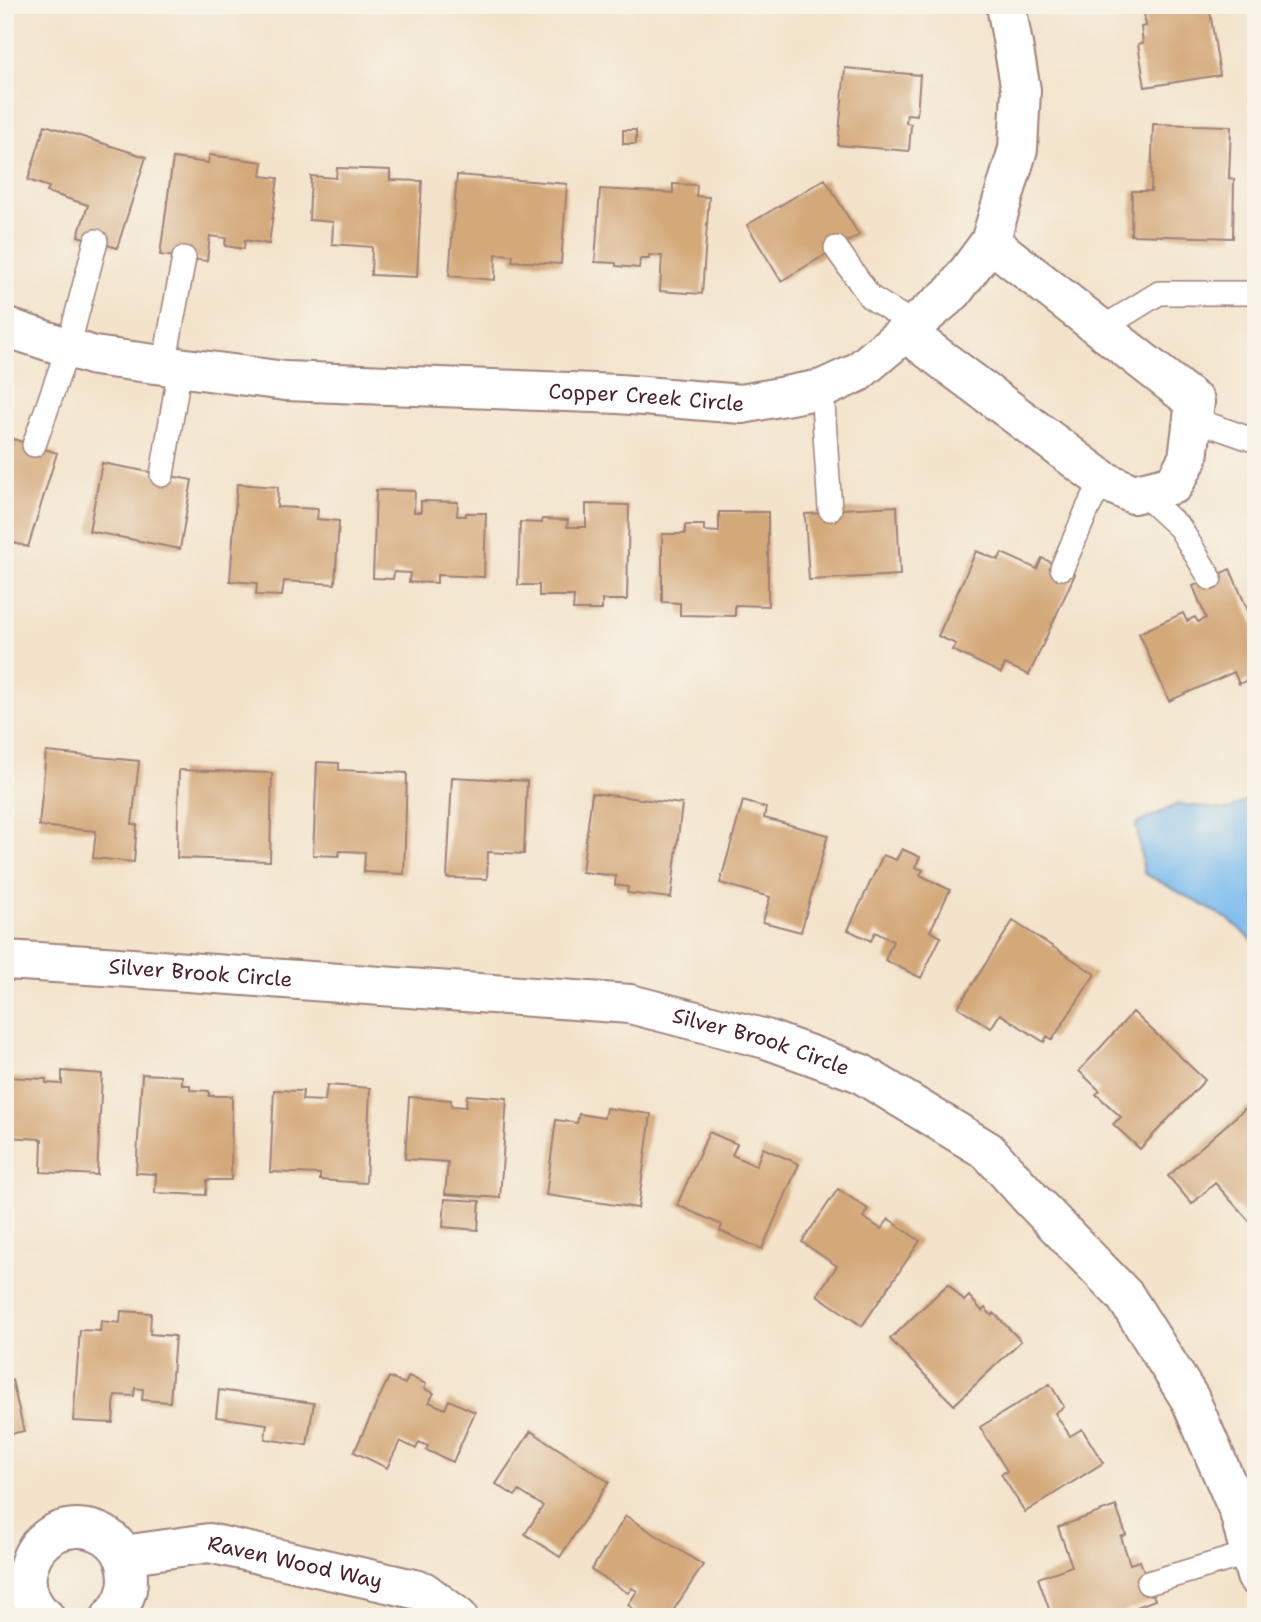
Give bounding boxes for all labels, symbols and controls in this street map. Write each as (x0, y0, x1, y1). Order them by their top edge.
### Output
street label: Copper Creek Circle (548, 377, 745, 418)
street label: Silver Brook Circle (108, 952, 293, 994)
street label: Silver Brook Circle (670, 1002, 854, 1082)
street label: Raven Wood Way (205, 1529, 385, 1595)

